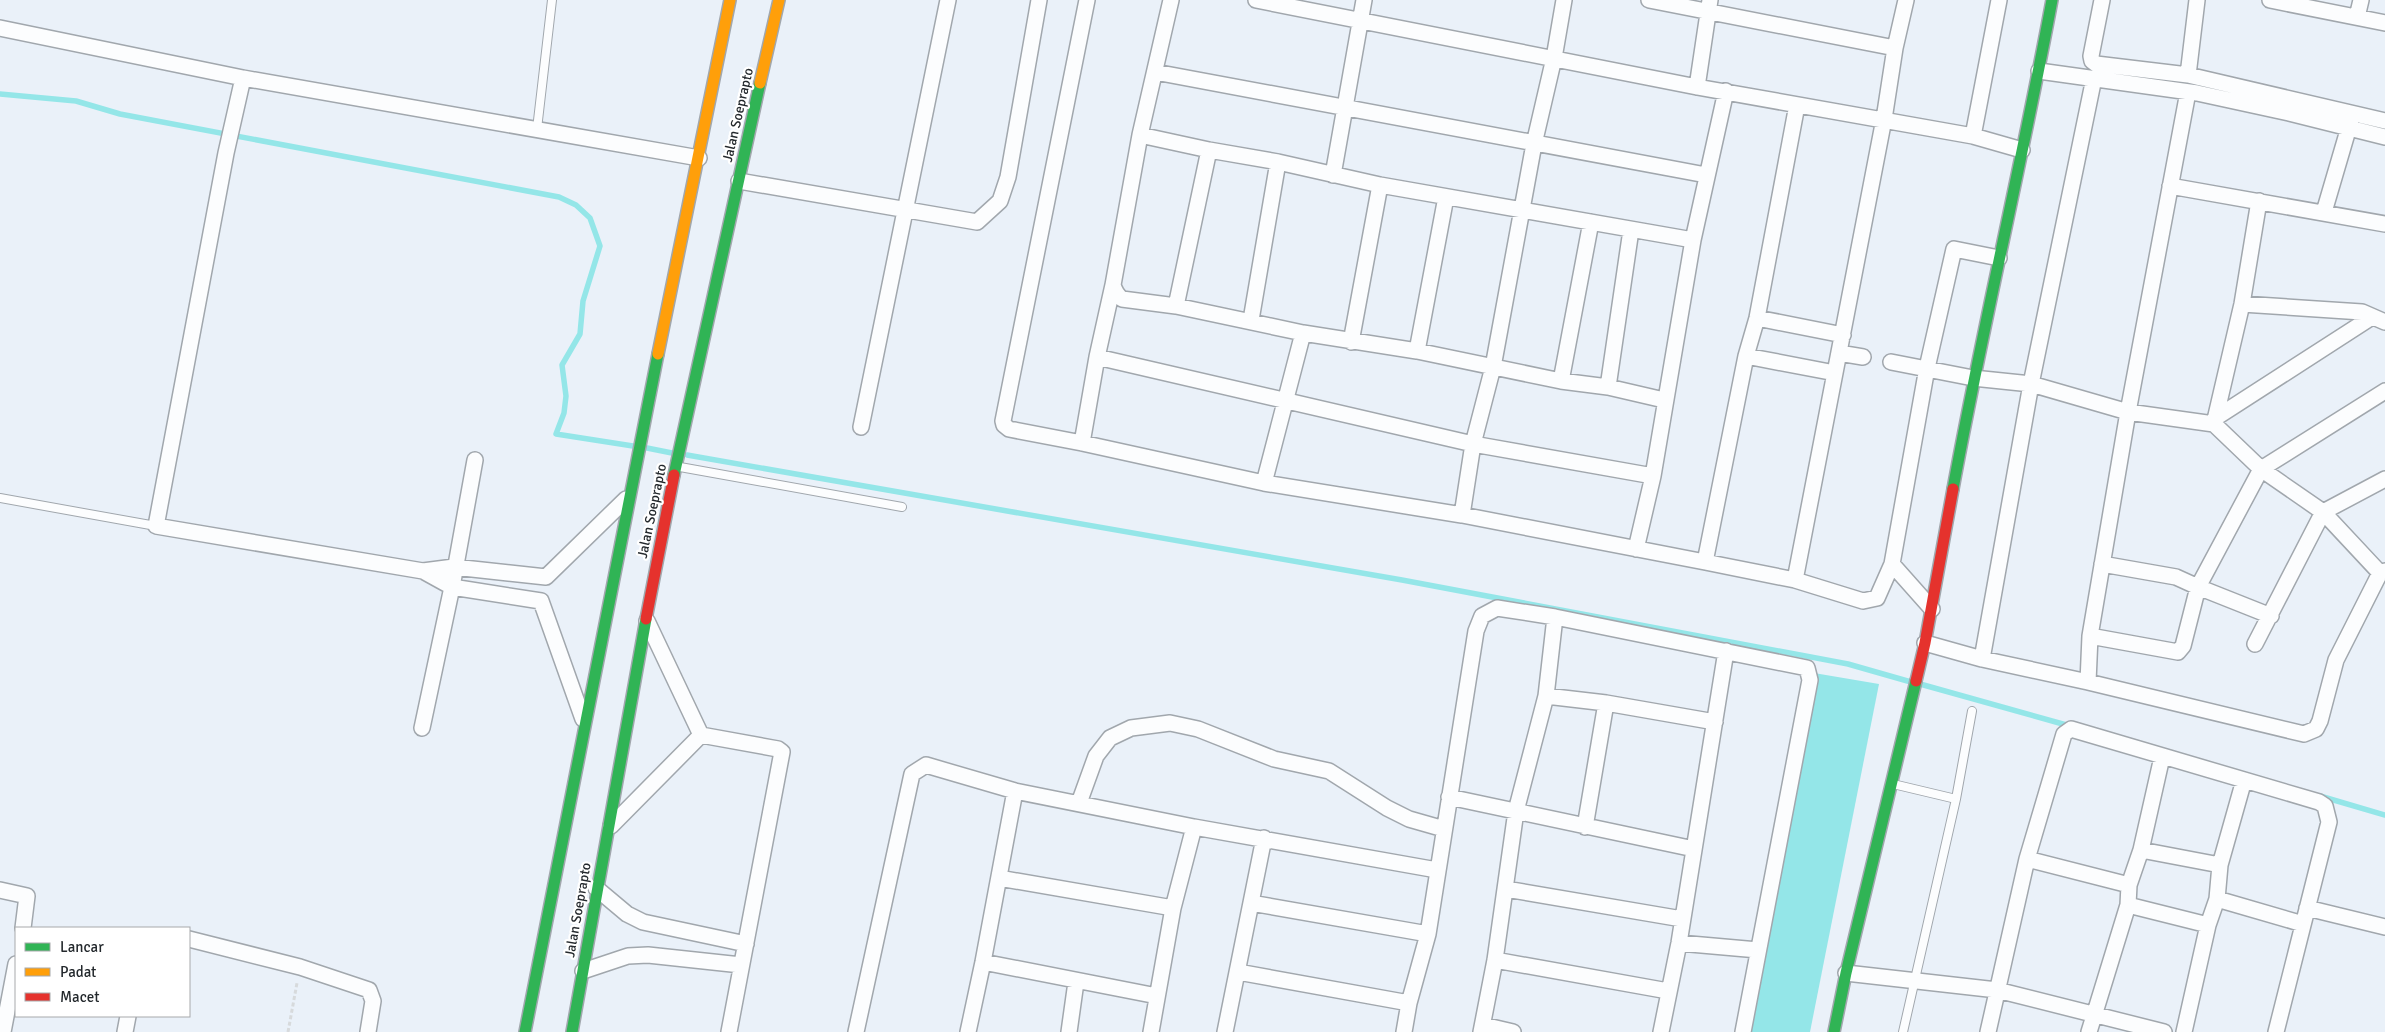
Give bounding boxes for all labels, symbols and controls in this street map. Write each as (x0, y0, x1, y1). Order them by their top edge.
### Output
street label: Jalan Soeprapto (719, 66, 757, 164)
street label: Jalan Soeprapto (634, 462, 670, 560)
street label: Jalan Soeprapto (561, 861, 595, 959)
legend (15, 927, 190, 1017)
text: Lancar (60, 938, 104, 956)
text: Padat (60, 963, 96, 981)
text: Macet (60, 988, 99, 1006)

